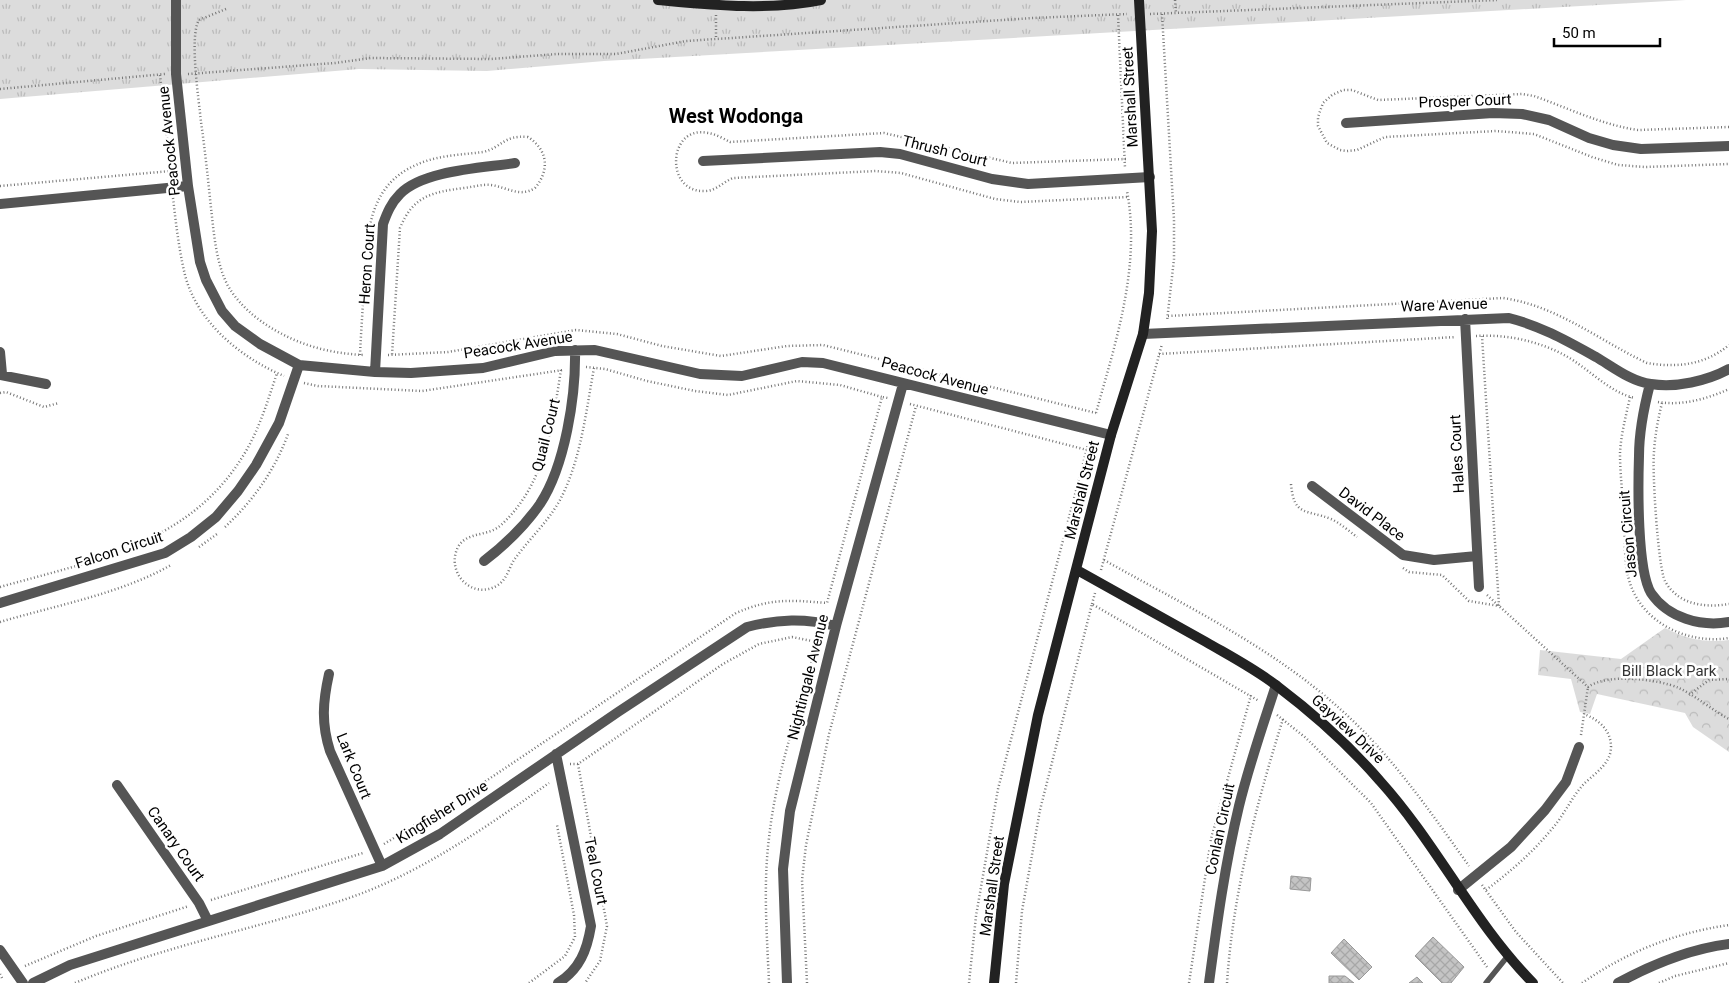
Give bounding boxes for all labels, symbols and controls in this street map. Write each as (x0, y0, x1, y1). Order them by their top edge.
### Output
scale bar (1554, 15, 1660, 47)
text: 50 m (1562, 24, 1596, 42)
street label: Marshall Street (1118, 46, 1142, 148)
street label: Peacock Avenue (154, 85, 184, 197)
street label: Prosper Court (1418, 90, 1512, 112)
district label: West Wodonga (669, 104, 803, 128)
street label: Thrush Court (901, 132, 990, 170)
street label: Heron Court (355, 223, 379, 305)
street label: Ware Avenue (1400, 294, 1488, 316)
street label: Peacock Avenue (462, 327, 574, 363)
street label: Peacock Avenue (879, 353, 991, 399)
street label: Quail Court (528, 396, 564, 473)
street label: Hales Court (1446, 414, 1468, 494)
street label: Marshall Street (1061, 439, 1103, 541)
street label: David Place (1335, 483, 1409, 545)
street label: Jason Circuit (1615, 489, 1641, 579)
street label: Falcon Circuit (73, 527, 165, 573)
street label: Nightingale Avenue (784, 612, 832, 742)
park label: Bill Black Park (1622, 662, 1717, 680)
street label: Gayview Drive (1308, 691, 1388, 767)
street label: Lark Court (333, 730, 375, 802)
street label: Kingfisher Drive (393, 777, 491, 847)
street label: Conlan Circuit (1201, 781, 1239, 877)
street label: Canary Court (144, 803, 208, 885)
street label: Marshall Street (976, 835, 1008, 937)
street label: Teal Court (581, 836, 611, 906)

